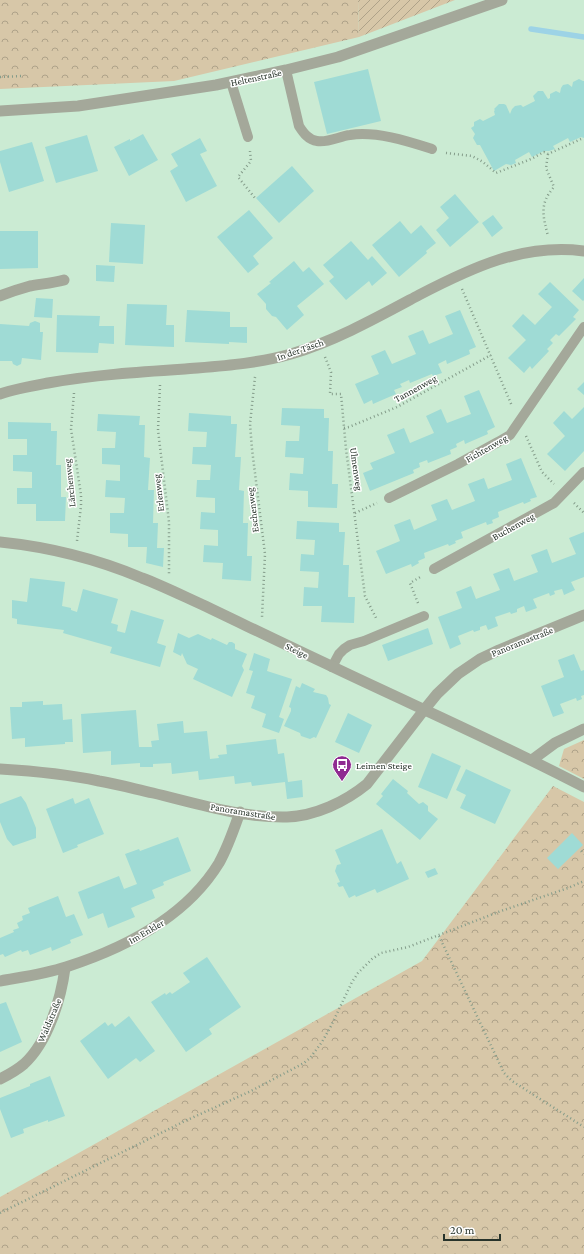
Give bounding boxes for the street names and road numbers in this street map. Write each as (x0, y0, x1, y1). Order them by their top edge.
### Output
street label: Heltenstraße (230, 67, 283, 88)
street label: In der Täsch (275, 336, 325, 363)
street label: Tannenweg (392, 372, 438, 405)
street label: Fichtenweg (463, 432, 509, 465)
street label: Ulmenweg (348, 447, 365, 491)
street label: Lärchenweg (61, 458, 78, 508)
street label: Erlenweg (151, 473, 166, 512)
street label: Eschenweg (244, 487, 261, 533)
street label: Buchenweg (490, 510, 536, 543)
street label: Panoramastraße (490, 624, 555, 659)
street label: Steige (284, 640, 311, 661)
street label: Panoramastraße (210, 801, 277, 822)
street label: Im Enkler (127, 917, 166, 946)
street label: Waldstraße (35, 996, 64, 1044)

